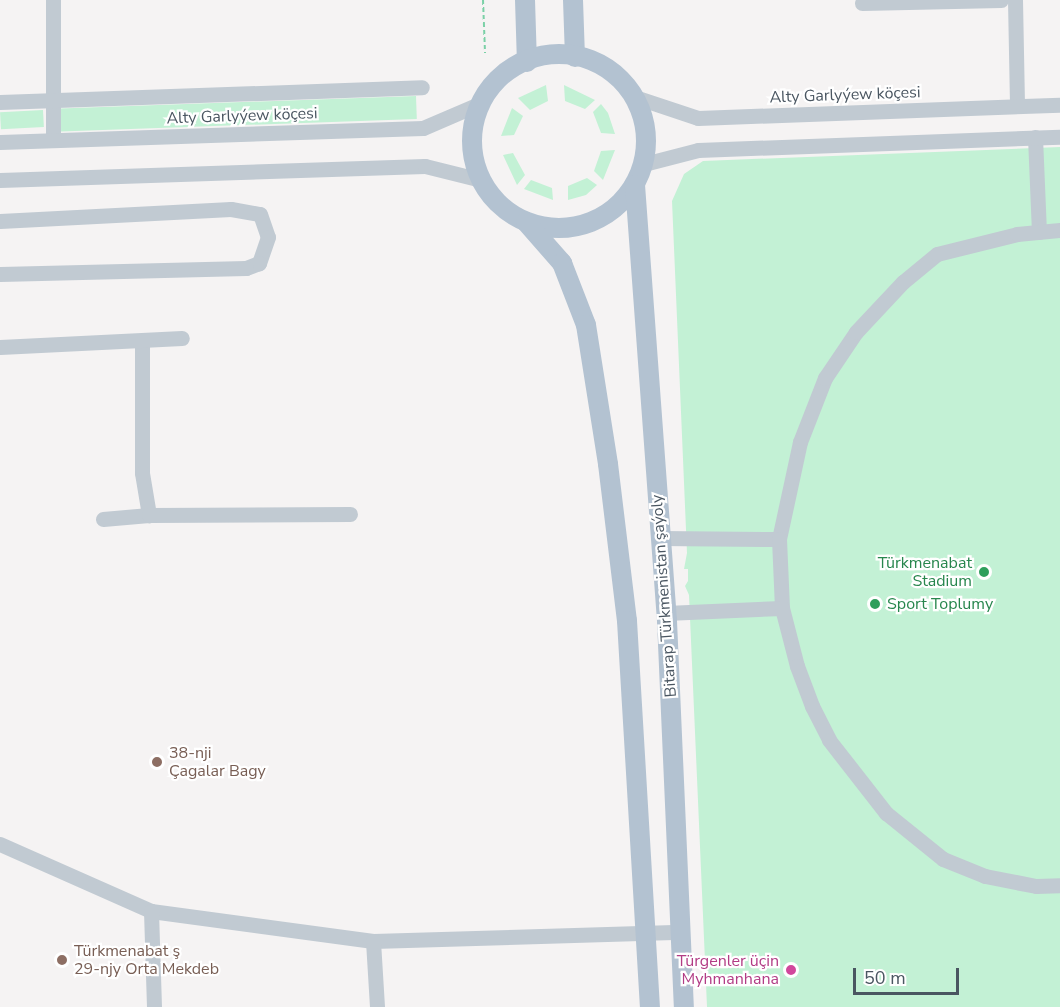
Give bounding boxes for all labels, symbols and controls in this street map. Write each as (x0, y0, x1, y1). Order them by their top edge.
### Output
street label: Alty Garlyýew köçesi (769, 83, 921, 107)
street label: Alty Garlyýew köçesi (166, 104, 318, 128)
street label: Bitarap Türkmenistan şaýoly (647, 494, 681, 698)
place label: Türkmenabat Stadium (878, 553, 972, 591)
marker: Türkmenabat Stadium (977, 565, 991, 579)
place label: Sport Toplumy (887, 594, 993, 614)
marker: Sport Toplumy (868, 597, 882, 611)
place label: 38-nji Çagalar Bagy (169, 743, 266, 781)
marker: 38-nji Çagalar Bagy (150, 755, 164, 769)
place label: Türkmenabat ş 29-njy Orta Mekdeb (74, 941, 219, 979)
place label: Türgenler üçin Myhmanhana (677, 951, 779, 989)
marker: Türkmenabat ş 29-njy Orta Mekdeb (55, 953, 69, 967)
scale bar (856, 956, 962, 994)
marker: Türgenler üçin Myhmanhana (784, 963, 798, 977)
text: 50 m (864, 966, 906, 990)

